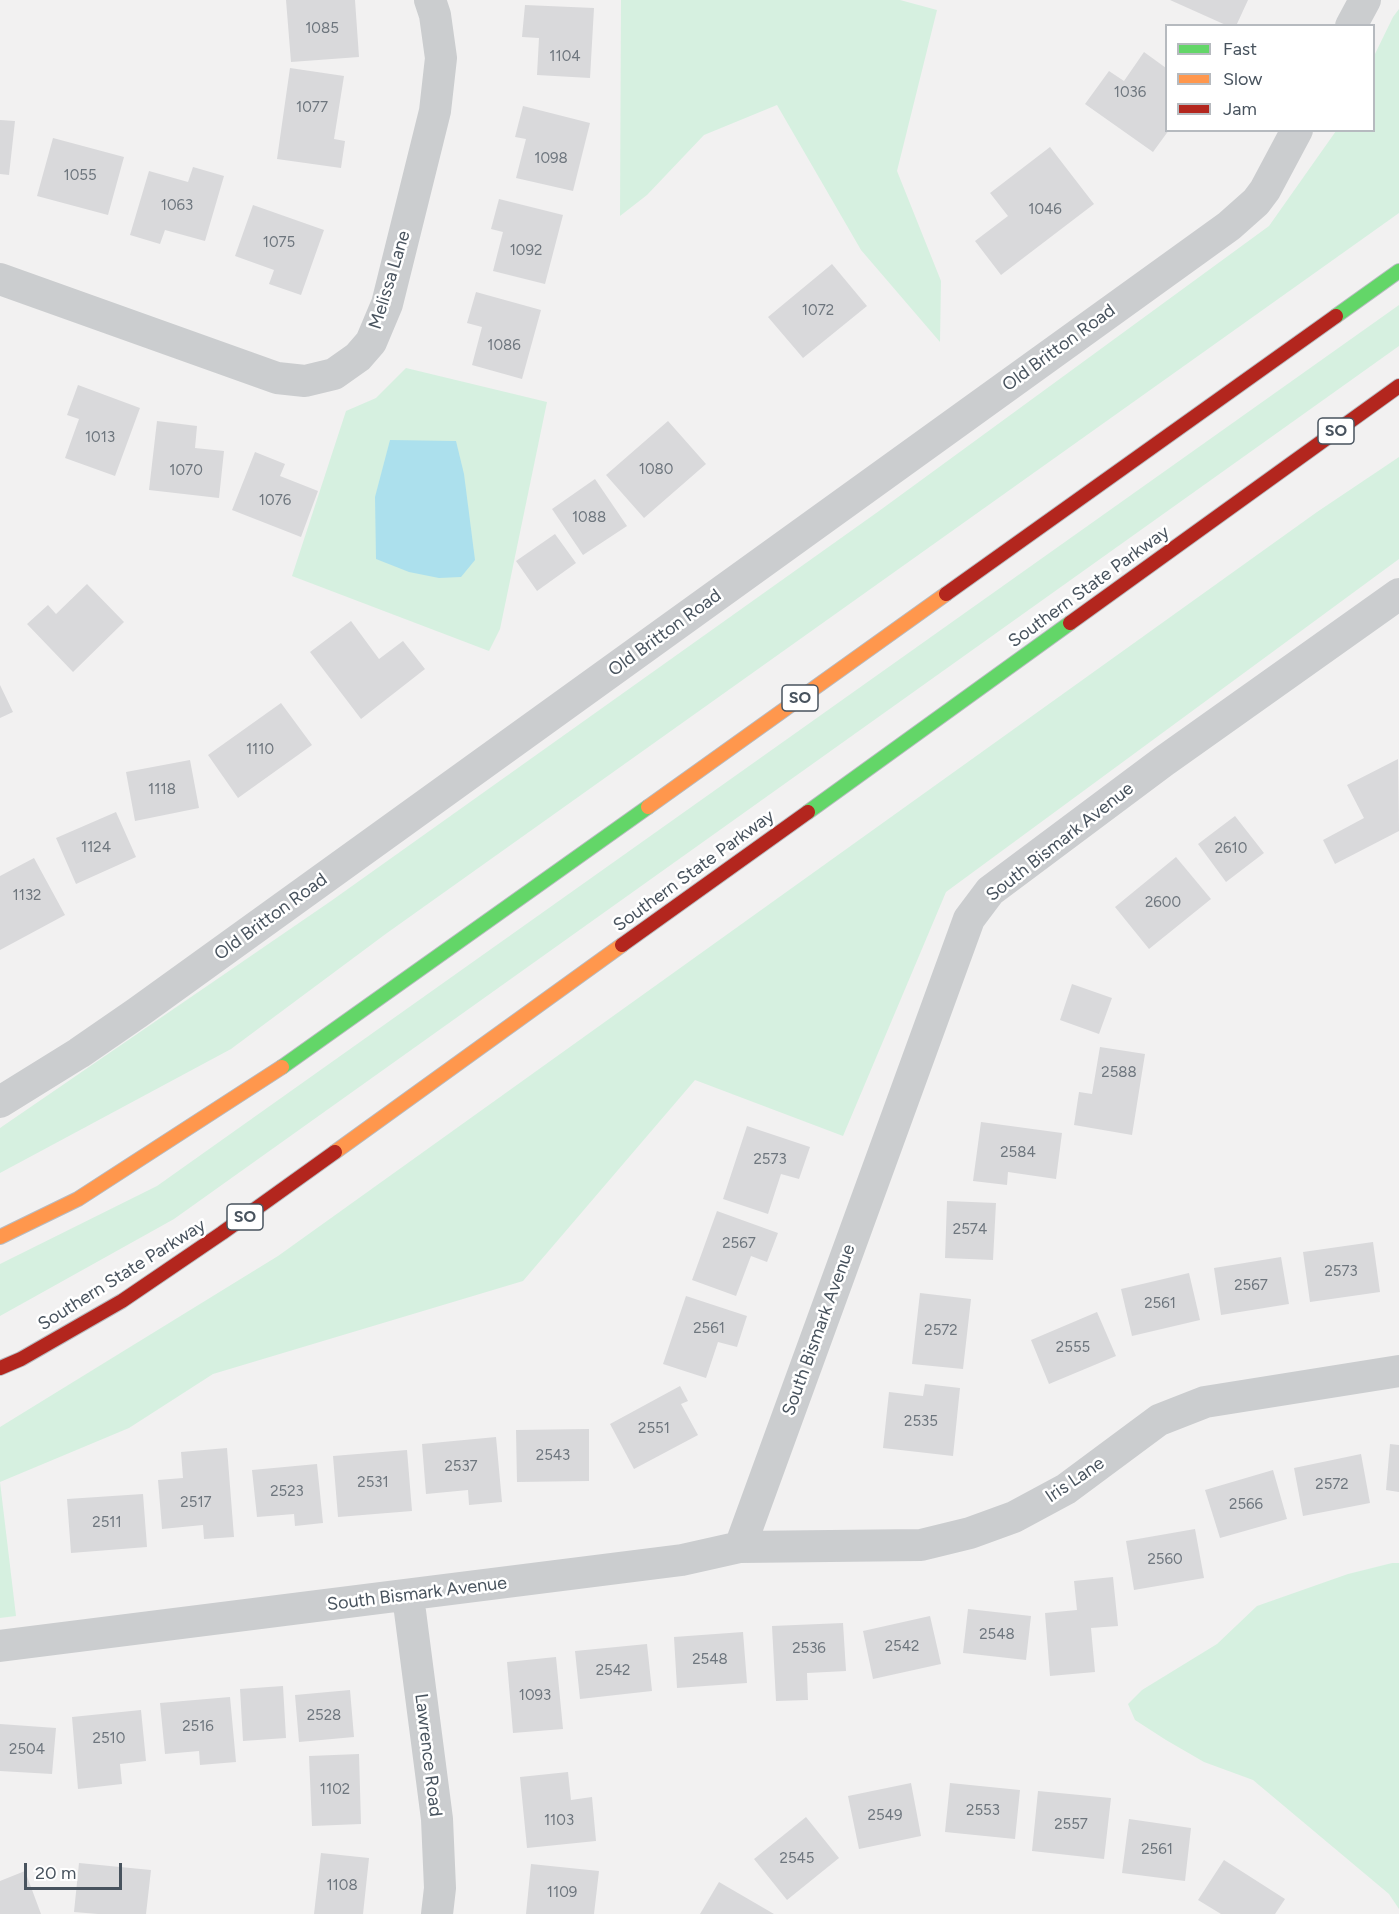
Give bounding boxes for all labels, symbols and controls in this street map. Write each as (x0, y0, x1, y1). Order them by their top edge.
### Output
house number: 1085 (305, 20, 339, 38)
legend (1165, 24, 1375, 132)
text: Fast (1223, 38, 1257, 60)
house number: 1104 (549, 48, 581, 66)
text: Slow (1223, 68, 1262, 90)
house number: 1036 (1114, 84, 1146, 102)
text: Jam (1223, 98, 1257, 120)
house number: 1077 (296, 99, 328, 117)
house number: 1098 (534, 150, 568, 168)
house number: 1055 (63, 167, 97, 185)
house number: 1063 (161, 197, 193, 215)
house number: 1046 (1028, 201, 1062, 219)
street label: Melissa Lane (365, 228, 415, 332)
house number: 1075 (263, 234, 295, 252)
house number: 1092 (510, 242, 542, 260)
street label: Old Britton Road (998, 300, 1120, 396)
house number: 1072 (802, 302, 834, 320)
house number: 1086 (487, 337, 521, 355)
road number: SO (1318, 418, 1354, 444)
house number: 1013 (85, 429, 115, 447)
house number: 1080 (639, 461, 673, 479)
house number: 1070 (169, 462, 203, 480)
house number: 1076 (259, 492, 291, 510)
house number: 1088 (572, 509, 606, 527)
street label: Southern State Parkway (1004, 521, 1174, 653)
street label: Old Britton Road (604, 585, 726, 681)
road number: SO (782, 685, 818, 711)
house number: 1110 (246, 741, 274, 759)
street label: South Bismark Avenue (982, 778, 1138, 906)
house number: 1118 (148, 781, 176, 799)
street label: Southern State Parkway (609, 805, 779, 937)
house number: 1124 (81, 839, 111, 857)
house number: 2610 (1215, 840, 1247, 858)
street label: Old Britton Road (210, 869, 332, 965)
house number: 1132 (13, 887, 41, 905)
house number: 2600 (1145, 894, 1181, 912)
house number: 2588 (1101, 1064, 1137, 1082)
house number: 2584 (1000, 1144, 1036, 1162)
house number: 2573 (753, 1151, 787, 1169)
road number: SO (227, 1204, 263, 1230)
street label: Southern State Parkway (34, 1215, 210, 1335)
house number: 2574 (953, 1221, 987, 1239)
house number: 2567 (722, 1235, 756, 1253)
street label: South Bismark Avenue (778, 1241, 860, 1419)
house number: 2573 (1324, 1263, 1358, 1281)
house number: 2567 (1234, 1277, 1268, 1295)
house number: 2561 (1144, 1295, 1176, 1313)
house number: 2561 (693, 1320, 725, 1338)
house number: 2572 (924, 1322, 958, 1340)
house number: 2555 (1056, 1339, 1090, 1357)
house number: 2535 (904, 1413, 938, 1431)
house number: 2551 (638, 1420, 670, 1438)
house number: 2543 (536, 1447, 570, 1465)
street label: Iris Lane (1041, 1452, 1109, 1508)
house number: 2537 (444, 1458, 478, 1476)
house number: 2531 (357, 1474, 389, 1492)
house number: 2572 (1315, 1476, 1349, 1494)
house number: 2523 (270, 1483, 304, 1501)
house number: 2517 (180, 1494, 212, 1512)
house number: 2566 (1229, 1496, 1263, 1514)
house number: 2511 (92, 1514, 122, 1532)
house number: 2560 (1147, 1551, 1183, 1569)
street label: South Bismark Avenue (326, 1572, 508, 1616)
house number: 2548 (979, 1626, 1015, 1644)
house number: 2542 (885, 1638, 919, 1656)
house number: 2536 (792, 1640, 826, 1658)
house number: 2548 (692, 1651, 728, 1669)
house number: 2542 (596, 1662, 630, 1680)
house number: 1093 (519, 1687, 551, 1705)
street label: Lawrence Road (410, 1692, 446, 1818)
house number: 2528 (307, 1707, 341, 1725)
house number: 2516 (182, 1718, 214, 1736)
house number: 2510 (93, 1730, 125, 1748)
house number: 2504 (9, 1741, 45, 1759)
house number: 1102 (320, 1781, 350, 1799)
house number: 2553 (966, 1802, 1000, 1820)
house number: 2549 (868, 1807, 902, 1825)
house number: 1103 (544, 1812, 574, 1830)
house number: 2557 (1054, 1816, 1088, 1834)
house number: 2561 (1141, 1841, 1173, 1859)
house number: 2545 (780, 1850, 814, 1868)
scale bar (27, 1851, 124, 1889)
text: 20 m (35, 1862, 76, 1884)
house number: 1108 (326, 1877, 358, 1895)
house number: 1109 (547, 1884, 577, 1902)

